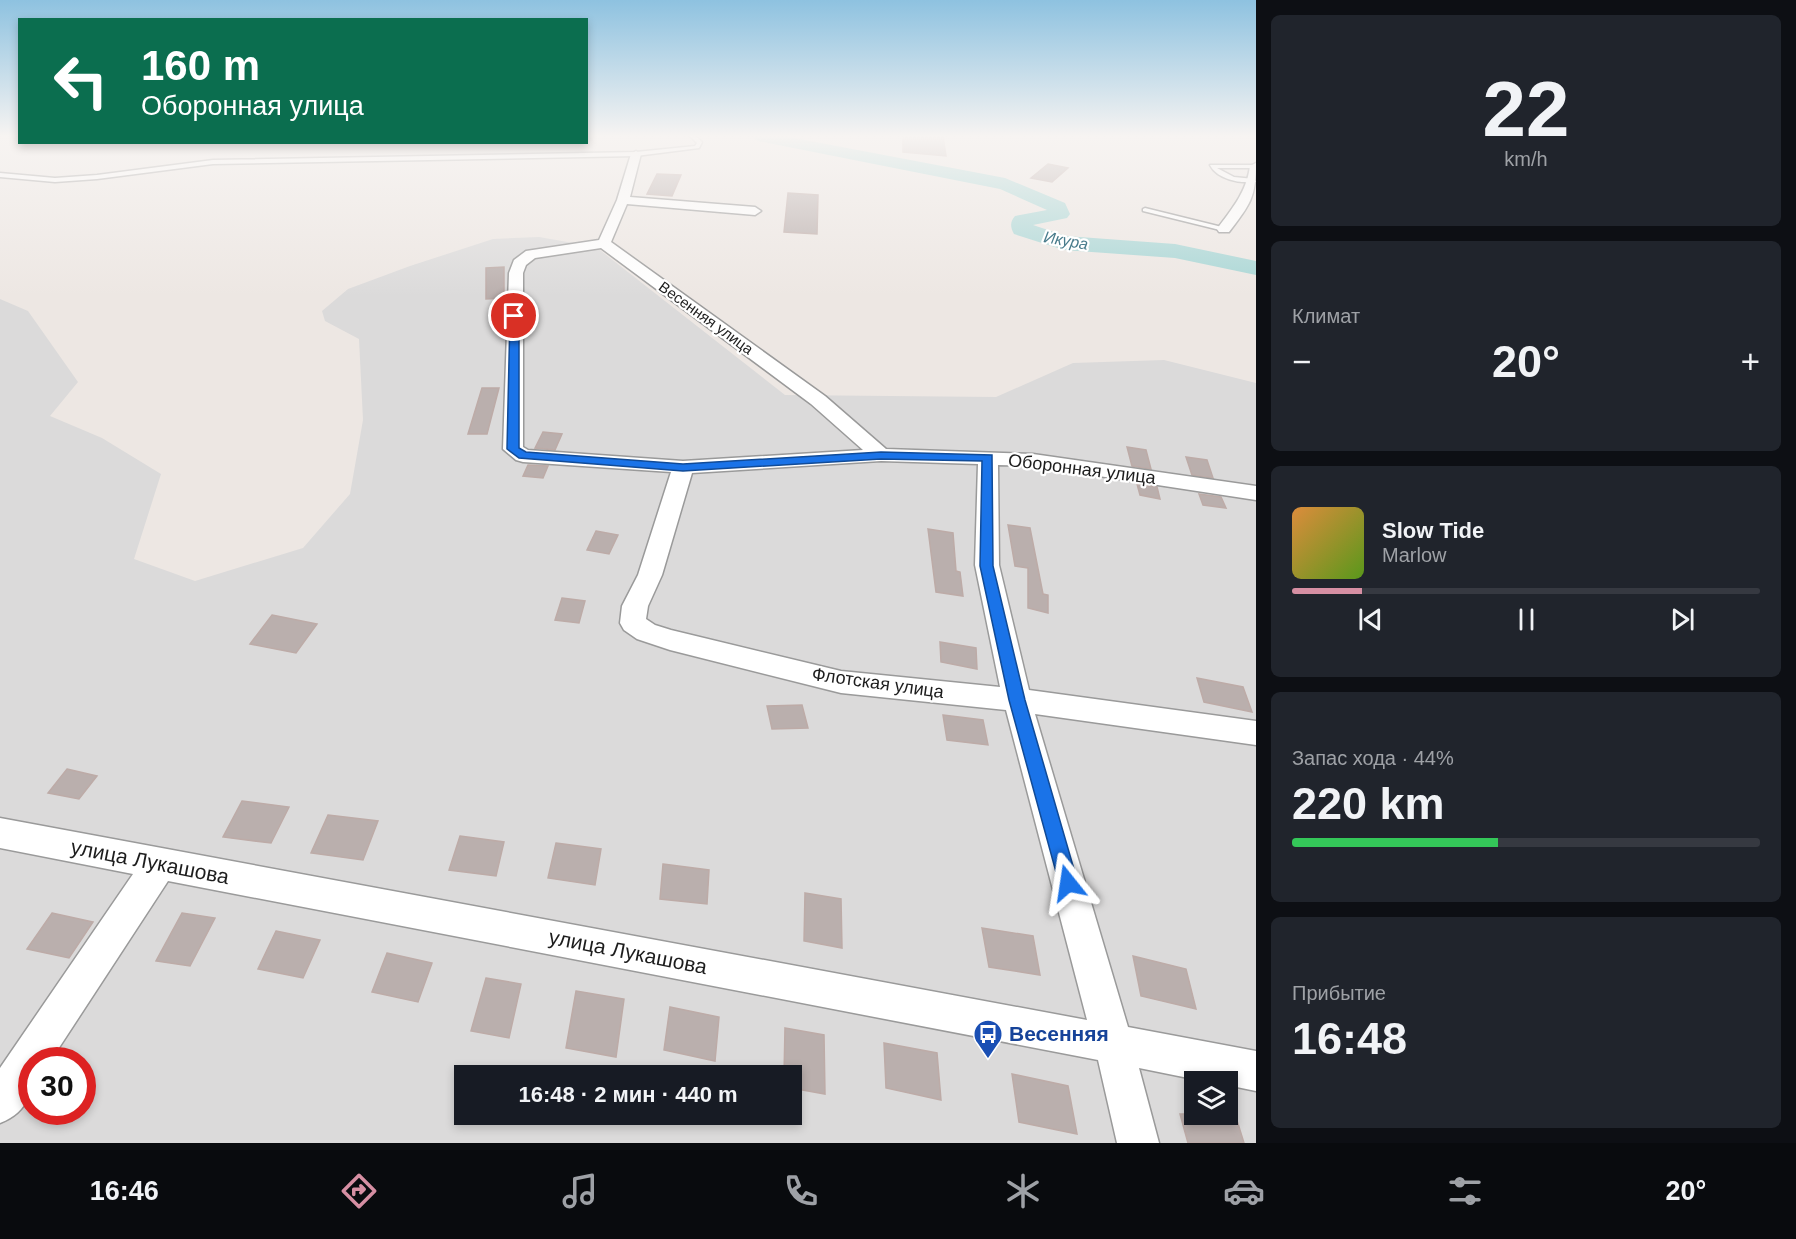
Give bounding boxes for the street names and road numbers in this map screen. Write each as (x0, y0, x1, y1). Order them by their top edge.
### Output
street label: Весенняя улица (656, 278, 757, 358)
street label: Оборонная улица (1007, 450, 1158, 488)
street label: Флотская улица (811, 664, 946, 702)
street label: улица Лукашова (69, 835, 231, 888)
street label: улица Лукашова (547, 925, 709, 978)

